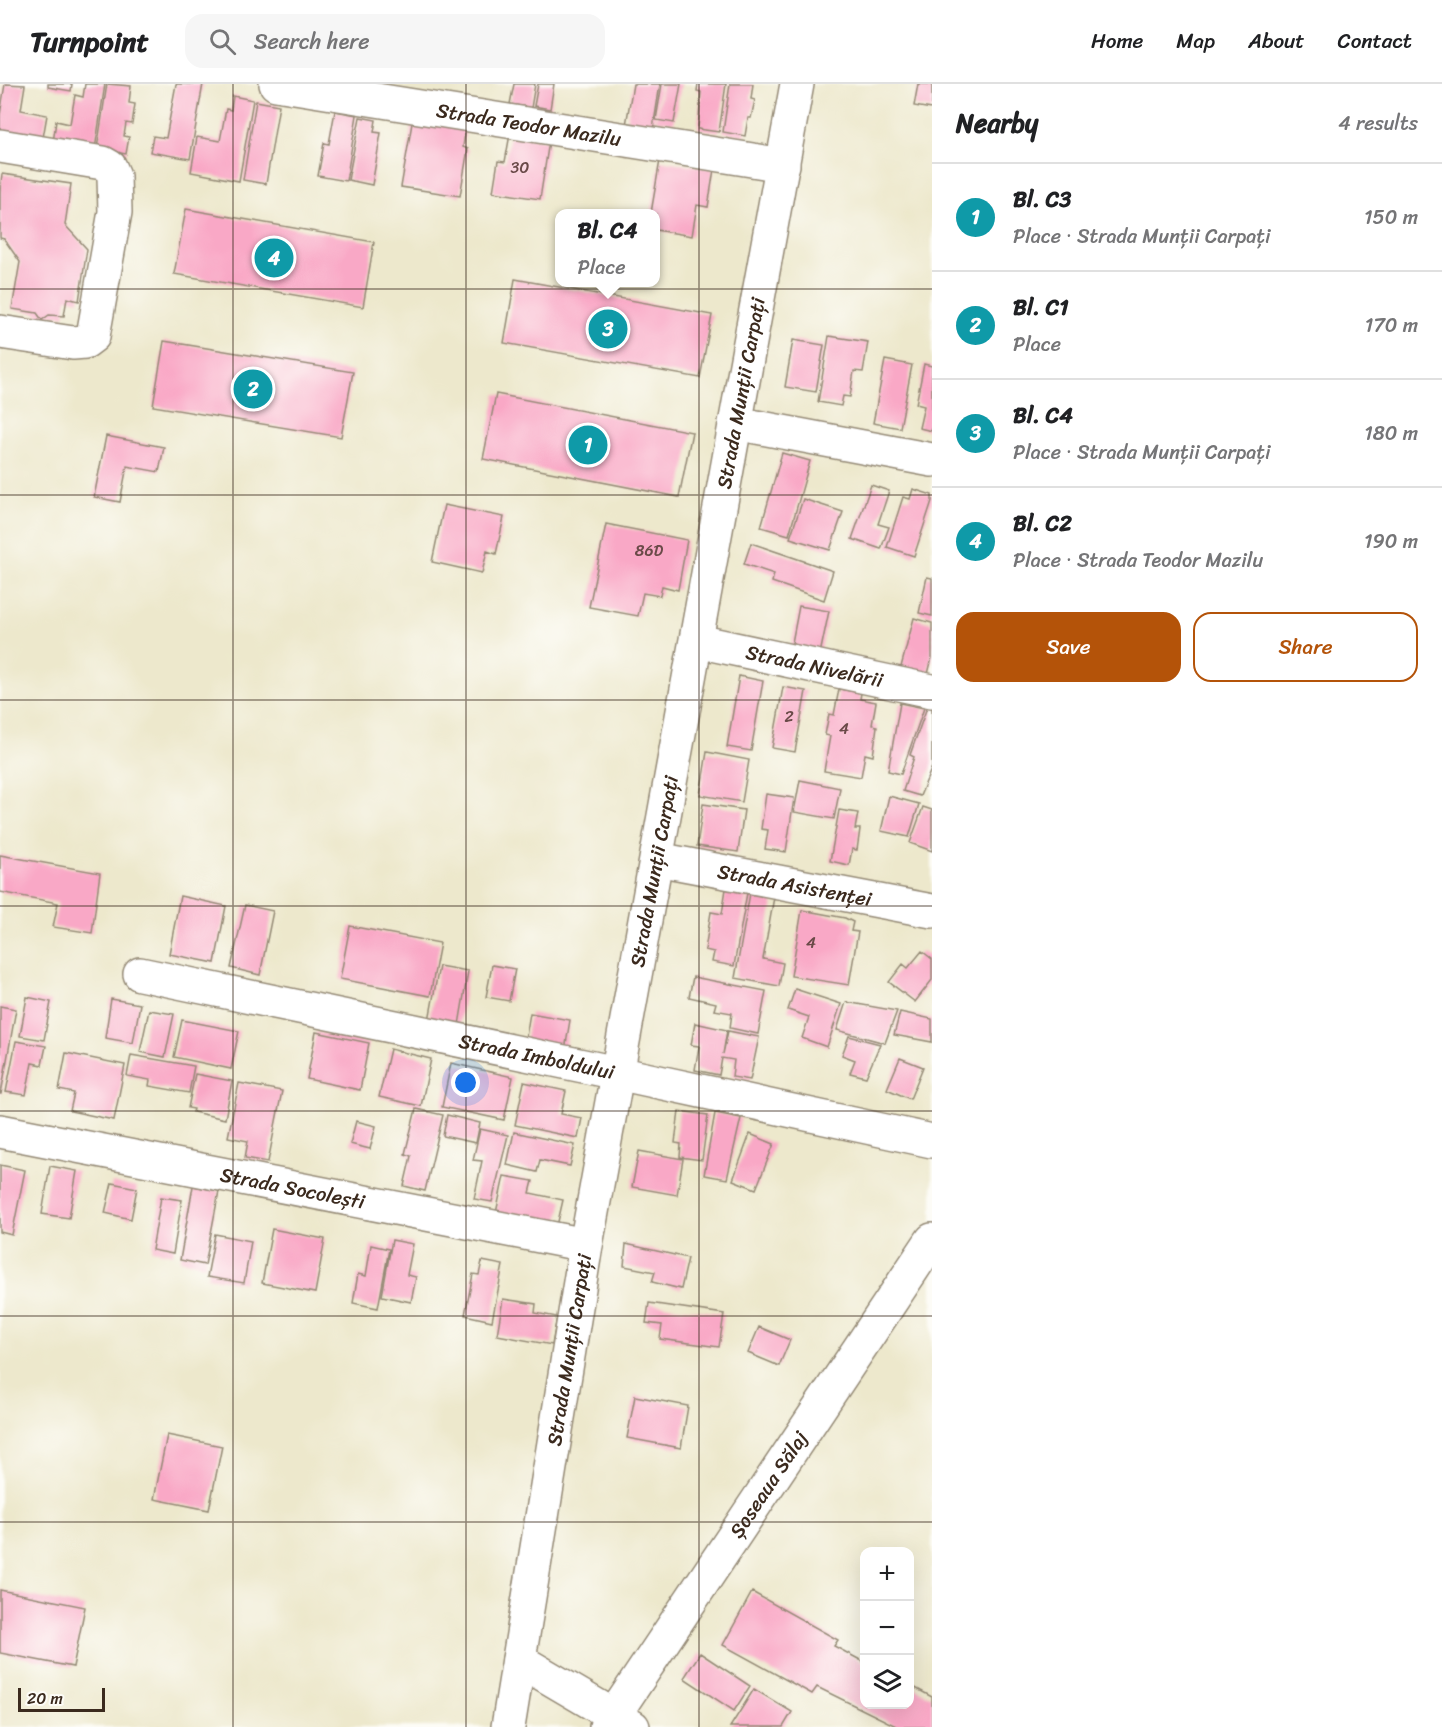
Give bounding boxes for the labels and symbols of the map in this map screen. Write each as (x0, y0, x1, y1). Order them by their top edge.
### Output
street label: Strada Teodor Mazilu (434, 93, 624, 157)
house number: 30 (511, 153, 529, 182)
pin: 4 (254, 236, 294, 280)
street label: Strada Munții Carpați (707, 293, 776, 492)
pin: 3 (588, 306, 628, 352)
pin: 2 (234, 366, 272, 412)
pin: 1 (568, 422, 608, 468)
house number: 86D (635, 536, 664, 565)
street label: Strada Nivelării (742, 635, 887, 698)
house number: 2 (784, 702, 794, 731)
house number: 4 (839, 714, 849, 743)
street label: Strada Munții Carpați (620, 772, 689, 970)
street label: Strada Asistenței (715, 854, 875, 917)
house number: 4 (806, 928, 816, 957)
street label: Strada Imboldului (455, 1024, 618, 1090)
your location (451, 1068, 480, 1097)
street label: Strada Socolești (217, 1157, 368, 1220)
street label: Strada Munții Carpați (537, 1250, 603, 1448)
street label: Șoseaua Sălaj (720, 1423, 818, 1546)
scale bar (18, 1685, 105, 1712)

